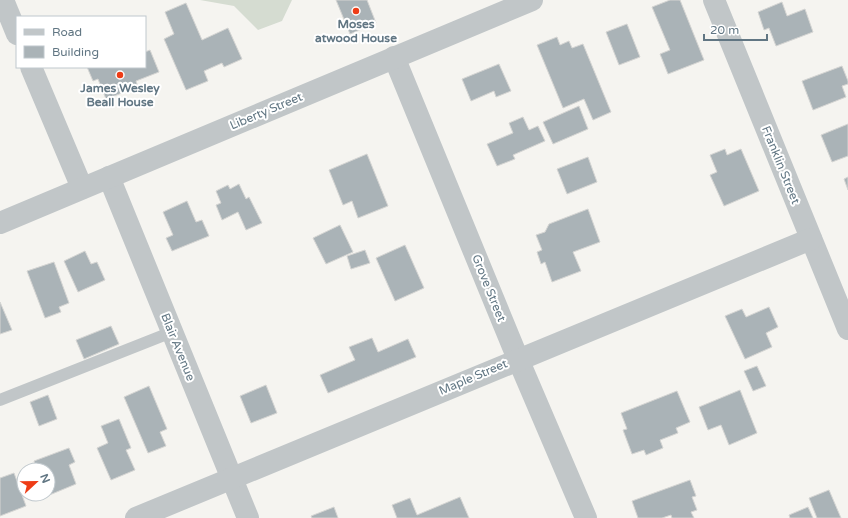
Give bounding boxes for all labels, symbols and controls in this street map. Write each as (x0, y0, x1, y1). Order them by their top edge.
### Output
marker: Moses atwood House (351, 6, 361, 16)
legend (16, 16, 146, 68)
scale bar (704, 16, 767, 42)
place label: Moses atwood House (315, 17, 397, 45)
text: 20 m (710, 23, 739, 37)
text: Road (52, 25, 82, 39)
text: Building (52, 45, 99, 59)
marker: James Wesley Beall House (115, 70, 125, 80)
place label: James Wesley Beall House (79, 81, 160, 109)
street label: Liberty Street (228, 89, 305, 133)
street label: Franklin Street (759, 124, 803, 206)
street label: Grove Street (469, 252, 509, 324)
street label: Blair Avenue (158, 311, 198, 383)
street label: Maple Street (437, 356, 510, 398)
north arrow (16, 462, 56, 502)
text: N (37, 472, 52, 485)

